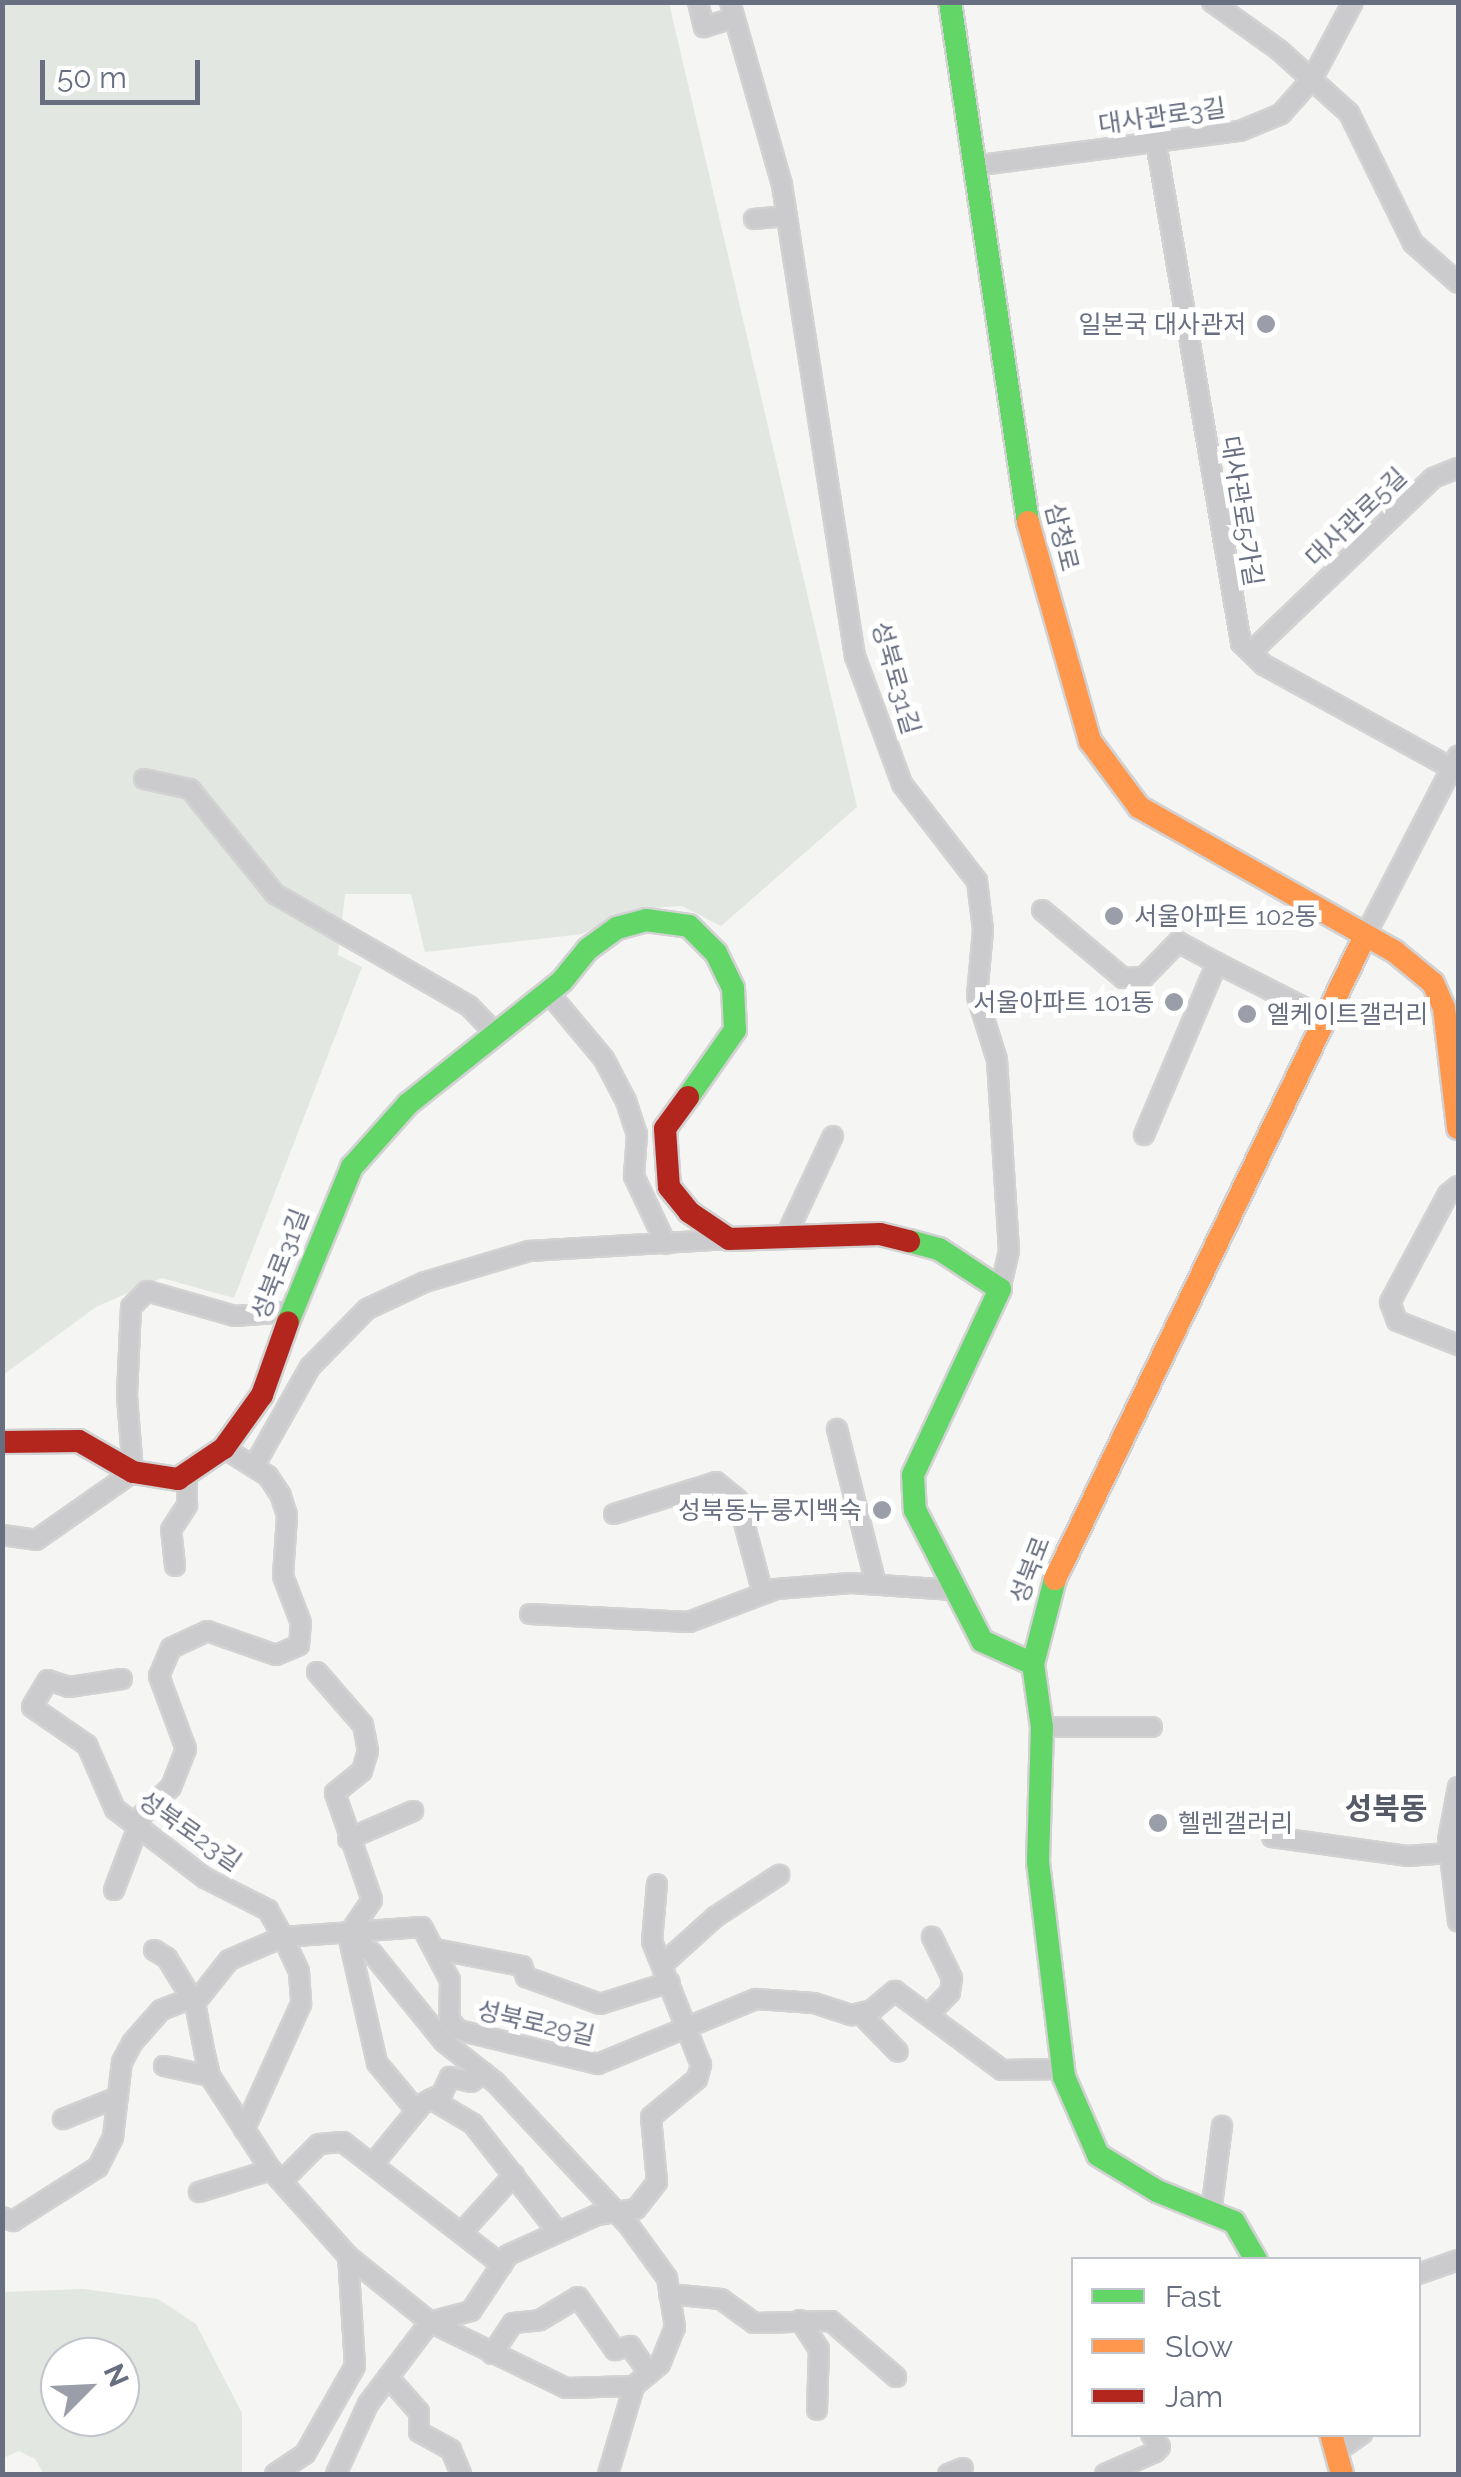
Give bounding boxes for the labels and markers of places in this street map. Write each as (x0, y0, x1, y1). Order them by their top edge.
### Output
place label: 일본국 대사관저 (1079, 309, 1246, 339)
marker: 일본국 대사관저 (1255, 313, 1277, 335)
place label: 서울아파트 102동 (1134, 901, 1317, 931)
marker: 서울아파트 102동 (1103, 905, 1125, 927)
place label: 서울아파트 101동 (973, 987, 1154, 1017)
marker: 서울아파트 101동 (1163, 991, 1185, 1013)
place label: 엘케이트갤러리 (1267, 999, 1428, 1029)
marker: 엘케이트갤러리 (1236, 1003, 1258, 1025)
place label: 성북동누룽지백숙 (678, 1495, 862, 1525)
marker: 성북동누룽지백숙 (871, 1499, 893, 1521)
place label: 헬렌갤러리 (1178, 1808, 1293, 1838)
marker: 헬렌갤러리 (1147, 1812, 1169, 1834)

